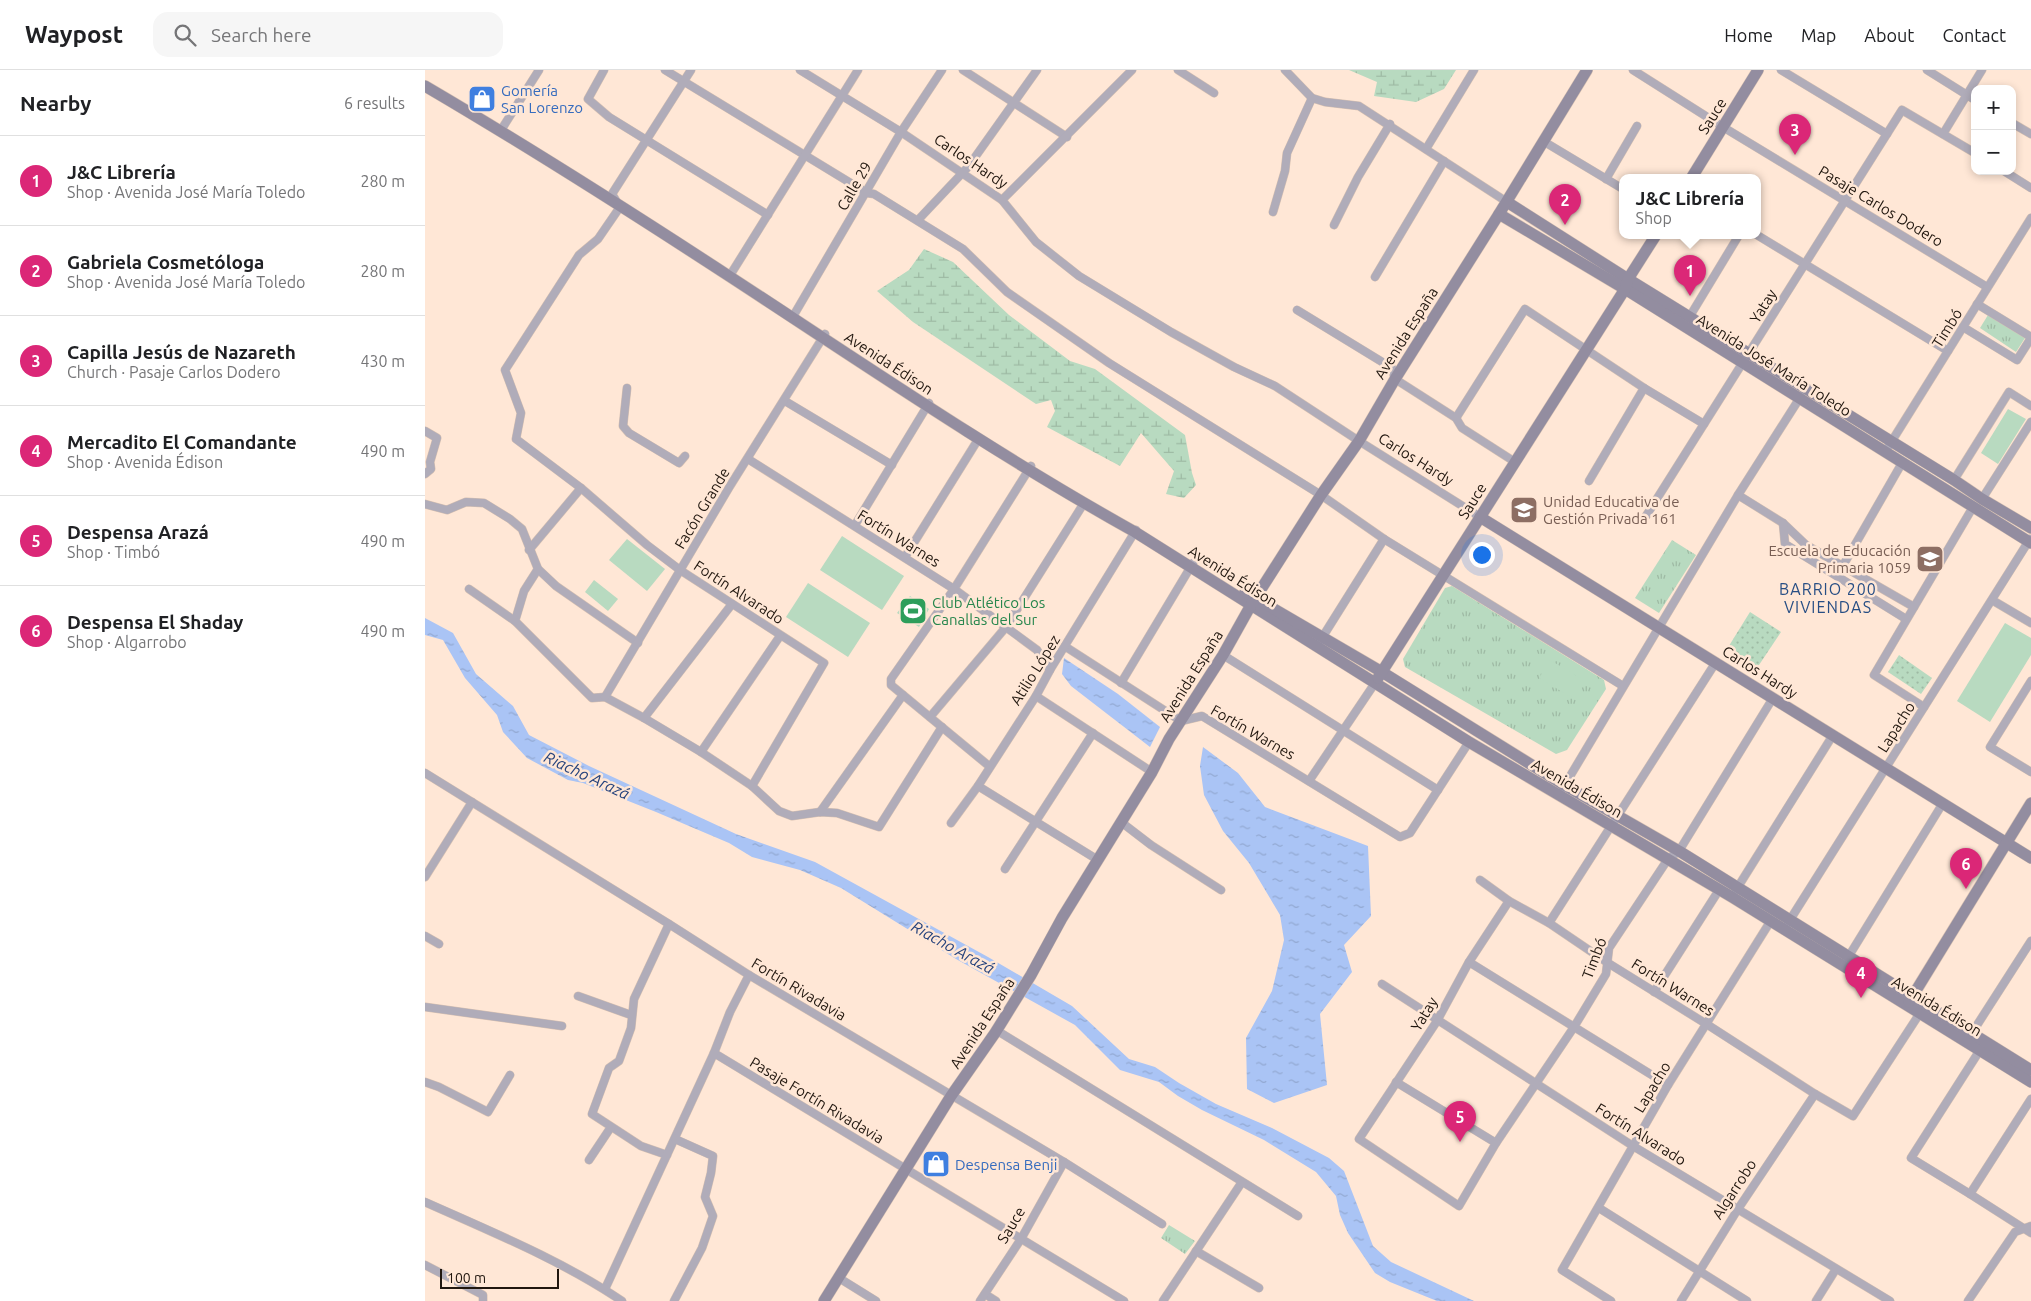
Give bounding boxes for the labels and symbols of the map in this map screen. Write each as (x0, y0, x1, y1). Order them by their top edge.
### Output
place label: Gomería San Lorenzo (501, 82, 583, 116)
shop icon: Gomería San Lorenzo (467, 84, 497, 114)
street label: Sauce (1694, 95, 1730, 137)
pin: 3 (1779, 114, 1811, 155)
street label: Carlos Hardy (931, 130, 1011, 192)
street label: Calle 29 (833, 159, 875, 213)
street label: Pasaje Carlos Dodero (1816, 162, 1946, 250)
pin: 2 (1549, 184, 1581, 225)
pin: 1 (1674, 255, 1706, 296)
street label: Avenida España (1371, 284, 1441, 382)
street label: Yatay (1746, 286, 1780, 326)
street label: Timbó (1928, 305, 1966, 351)
street label: Avenida José María Toledo (1694, 310, 1854, 420)
street label: Avenida Édison (842, 328, 936, 398)
street label: Carlos Hardy (1375, 429, 1457, 489)
street label: Facón Grande (671, 464, 733, 552)
street label: Sauce (1454, 480, 1490, 522)
place label: Unidad Educativa de Gestión Privada 161 (1543, 493, 1679, 527)
school or university icon: Unidad Educativa de Gestión Privada 161 (1509, 495, 1539, 525)
street label: Fortín Warnes (855, 506, 943, 570)
street label: Avenida Édison (1185, 542, 1281, 610)
your location (1469, 542, 1495, 568)
place label: Escuela de Educación Primaria 1059 (1768, 542, 1911, 576)
school or university icon: Escuela de Educación Primaria 1059 (1915, 544, 1945, 574)
street label: Fortín Alvarado (691, 557, 787, 627)
district label: BARRIO 200 VIVIENDAS (1779, 580, 1877, 616)
place label: Club Atlético Los Canallas del Sur (932, 594, 1045, 628)
sports icon: Club Atlético Los Canallas del Sur (898, 596, 928, 626)
street label: Avenida España (1156, 627, 1226, 725)
street label: Atilio López (1007, 632, 1063, 708)
street label: Carlos Hardy (1719, 642, 1801, 702)
street label: Lapacho (1874, 699, 1918, 755)
street label: Fortín Warnes (1208, 701, 1298, 763)
water label: Riacho Arazá (542, 747, 633, 803)
street label: Avenida Édison (1529, 755, 1625, 821)
pin: 6 (1950, 848, 1982, 889)
water label: Riacho Arazá (908, 917, 998, 977)
street label: Timbó (1578, 935, 1610, 981)
street label: Fortín Rivadavia (749, 954, 849, 1024)
street label: Fortín Warnes (1629, 955, 1717, 1019)
pin: 4 (1845, 957, 1877, 998)
street label: Avenida Édison (1889, 972, 1985, 1040)
street label: Avenida España (946, 974, 1018, 1072)
street label: Yatay (1407, 994, 1441, 1034)
street label: Pasaje Fortín Rivadavia (747, 1053, 887, 1147)
street label: Lapacho (1630, 1059, 1674, 1115)
street label: Fortín Alvarado (1593, 1099, 1689, 1169)
pin: 5 (1444, 1101, 1476, 1142)
shop icon: Despensa Benji (921, 1149, 951, 1179)
place label: Despensa Benji (955, 1156, 1057, 1173)
street label: Algarrobo (1708, 1156, 1760, 1222)
street label: Sauce (994, 1204, 1028, 1246)
scale bar (440, 1266, 559, 1289)

